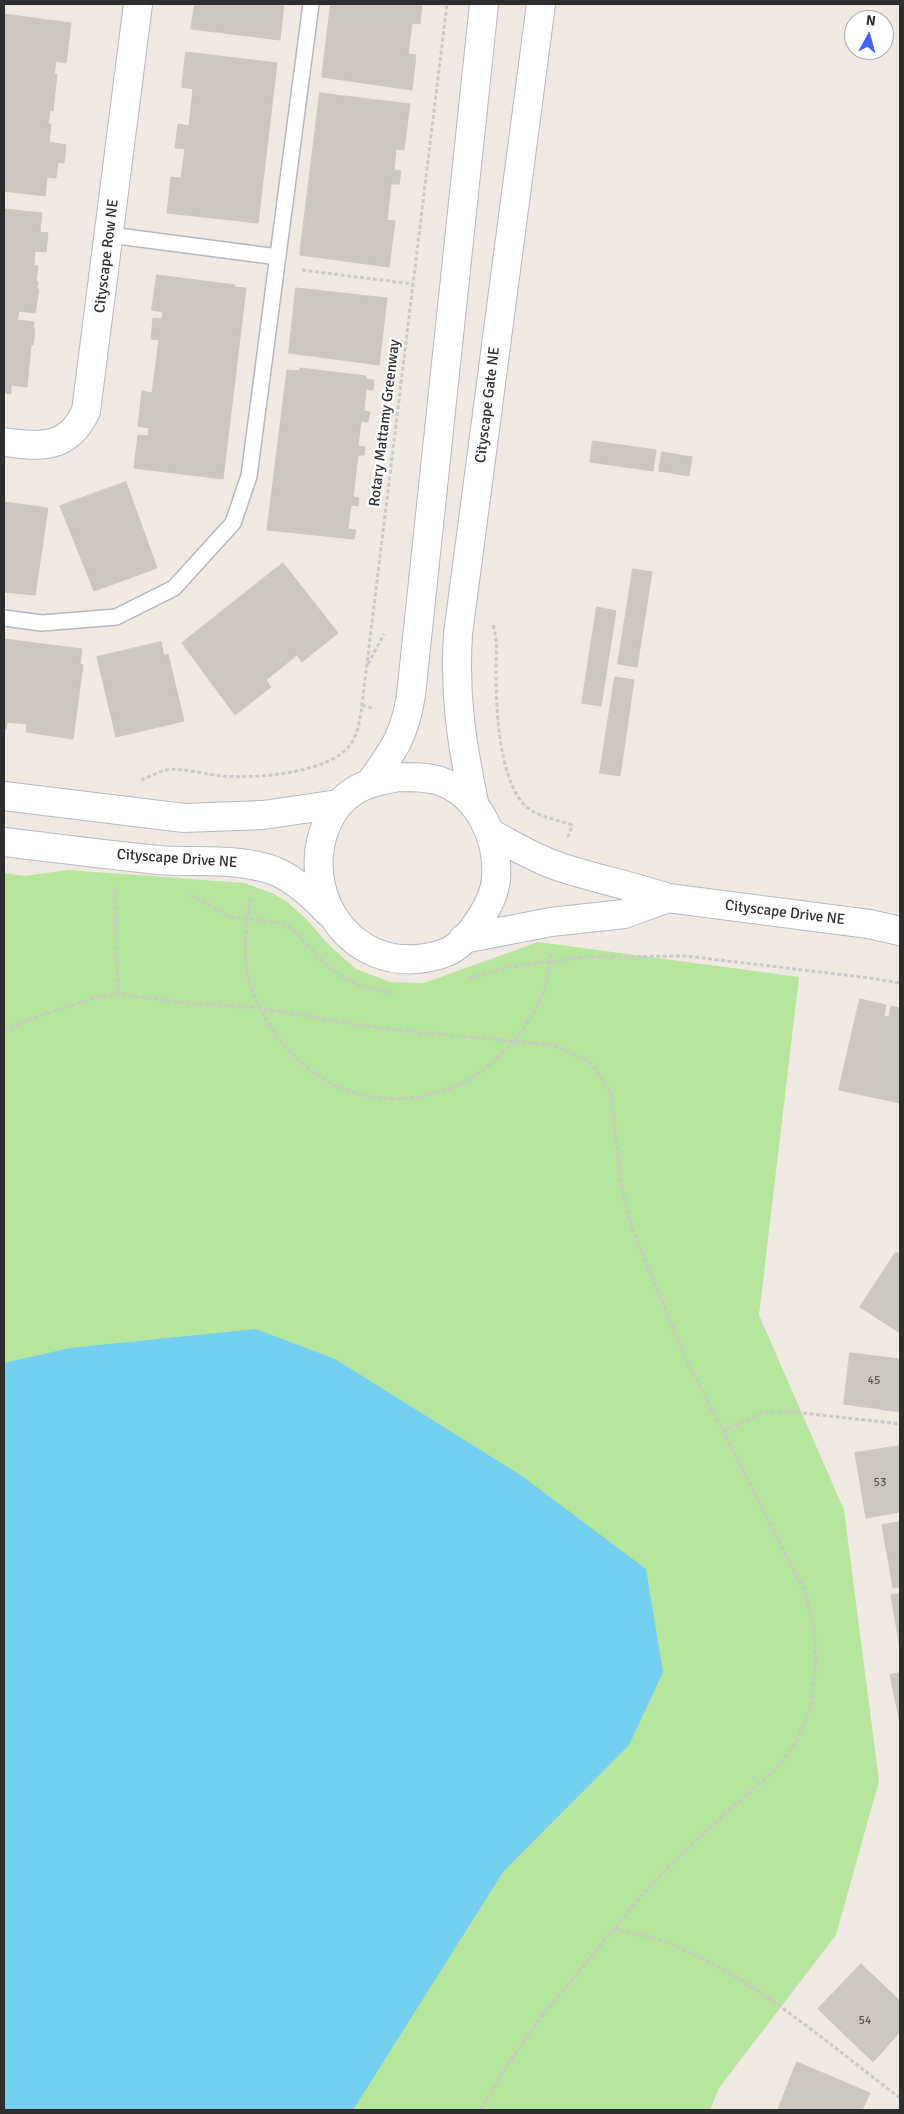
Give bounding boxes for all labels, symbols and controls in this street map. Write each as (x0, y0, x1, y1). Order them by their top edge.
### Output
north arrow (844, 10, 894, 60)
text: N (865, 12, 877, 30)
street label: Cityscape Row NE (91, 198, 123, 314)
street label: Rotary Mattamy Greenway (366, 338, 404, 508)
street label: Cityscape Gate NE (472, 346, 504, 464)
street label: Cityscape Drive NE (116, 846, 238, 872)
street label: Cityscape Drive NE (724, 897, 846, 929)
house number: 45 (868, 1374, 880, 1388)
house number: 53 (874, 1476, 886, 1490)
house number: 54 (859, 2014, 871, 2028)

